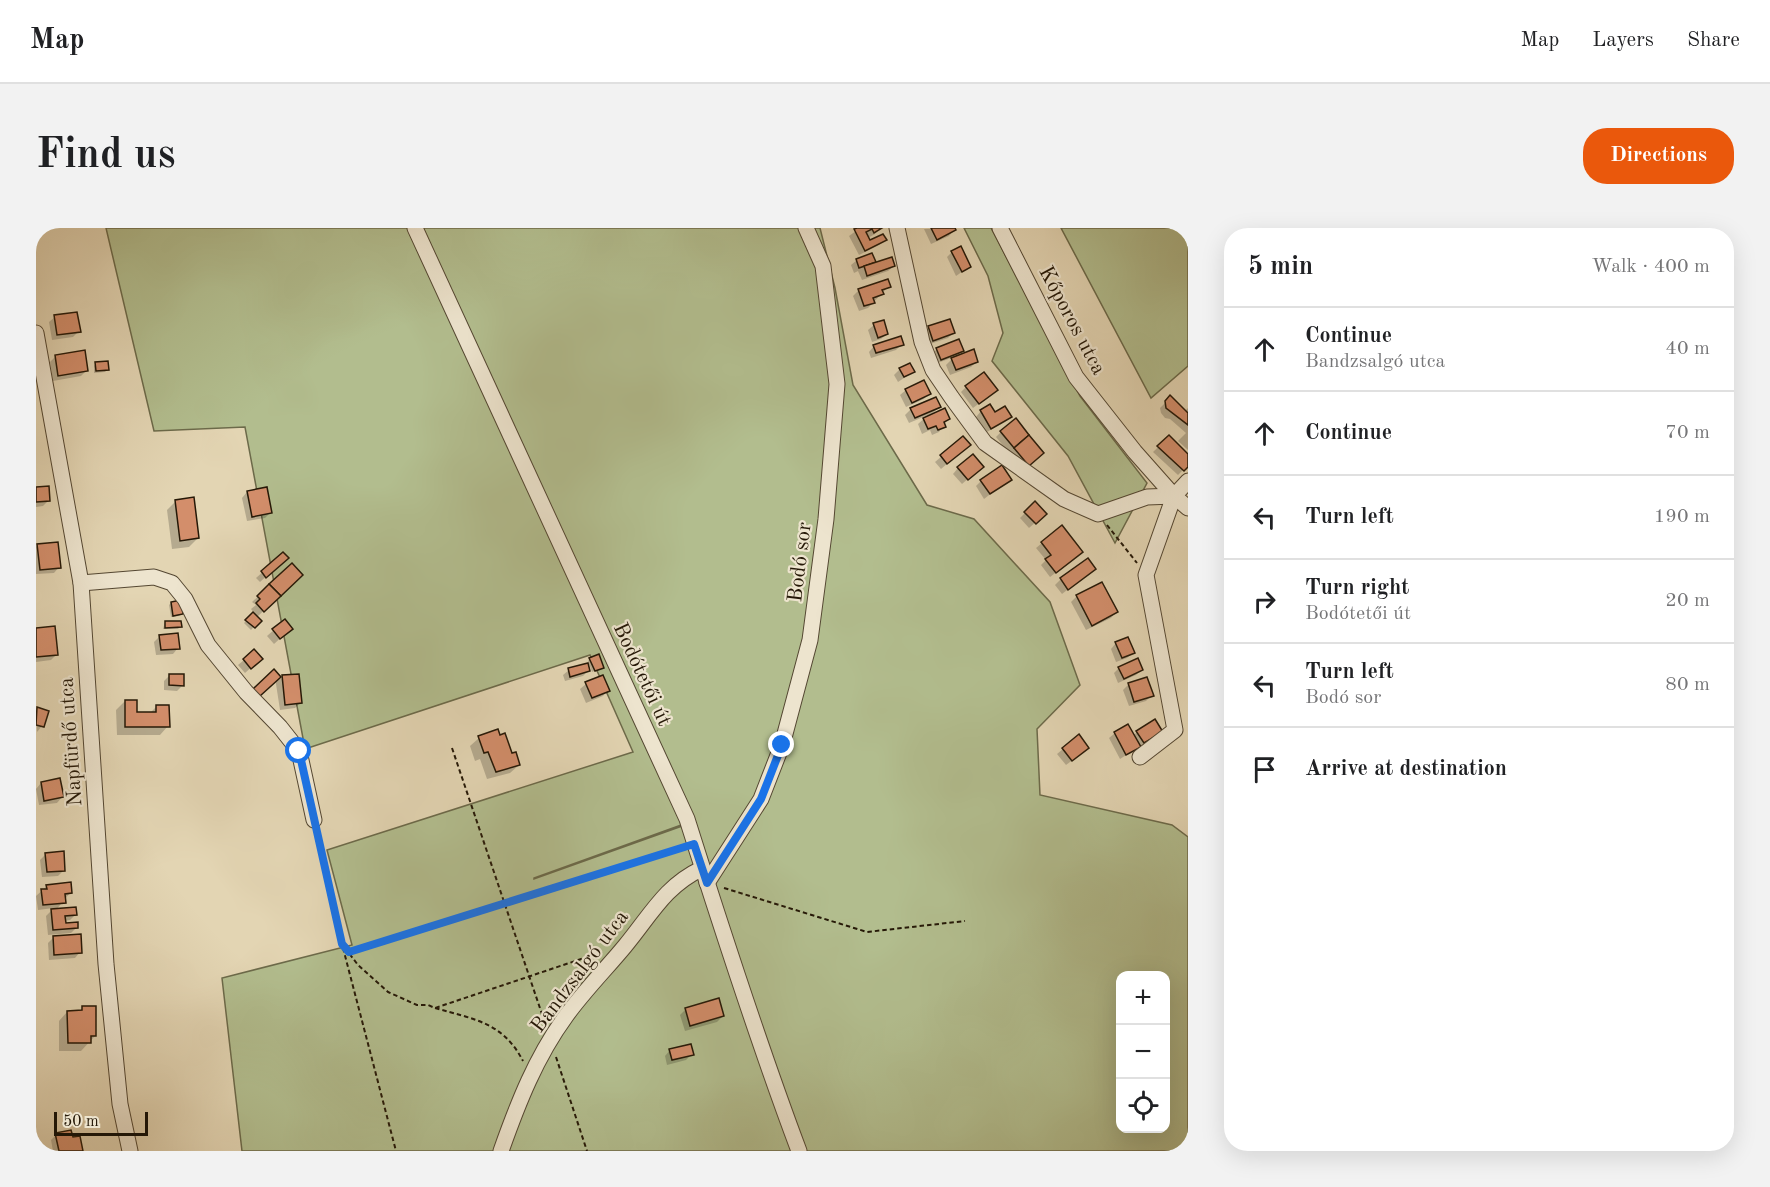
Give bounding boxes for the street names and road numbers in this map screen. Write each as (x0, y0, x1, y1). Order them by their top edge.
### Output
street label: Kőporos utca (1034, 263, 1109, 378)
street label: Bodó sor (785, 521, 816, 603)
street label: Bodótetői út (609, 620, 675, 729)
street label: Napfürdő utca (57, 677, 86, 807)
street label: Bandzsalgó utca (527, 907, 633, 1037)

